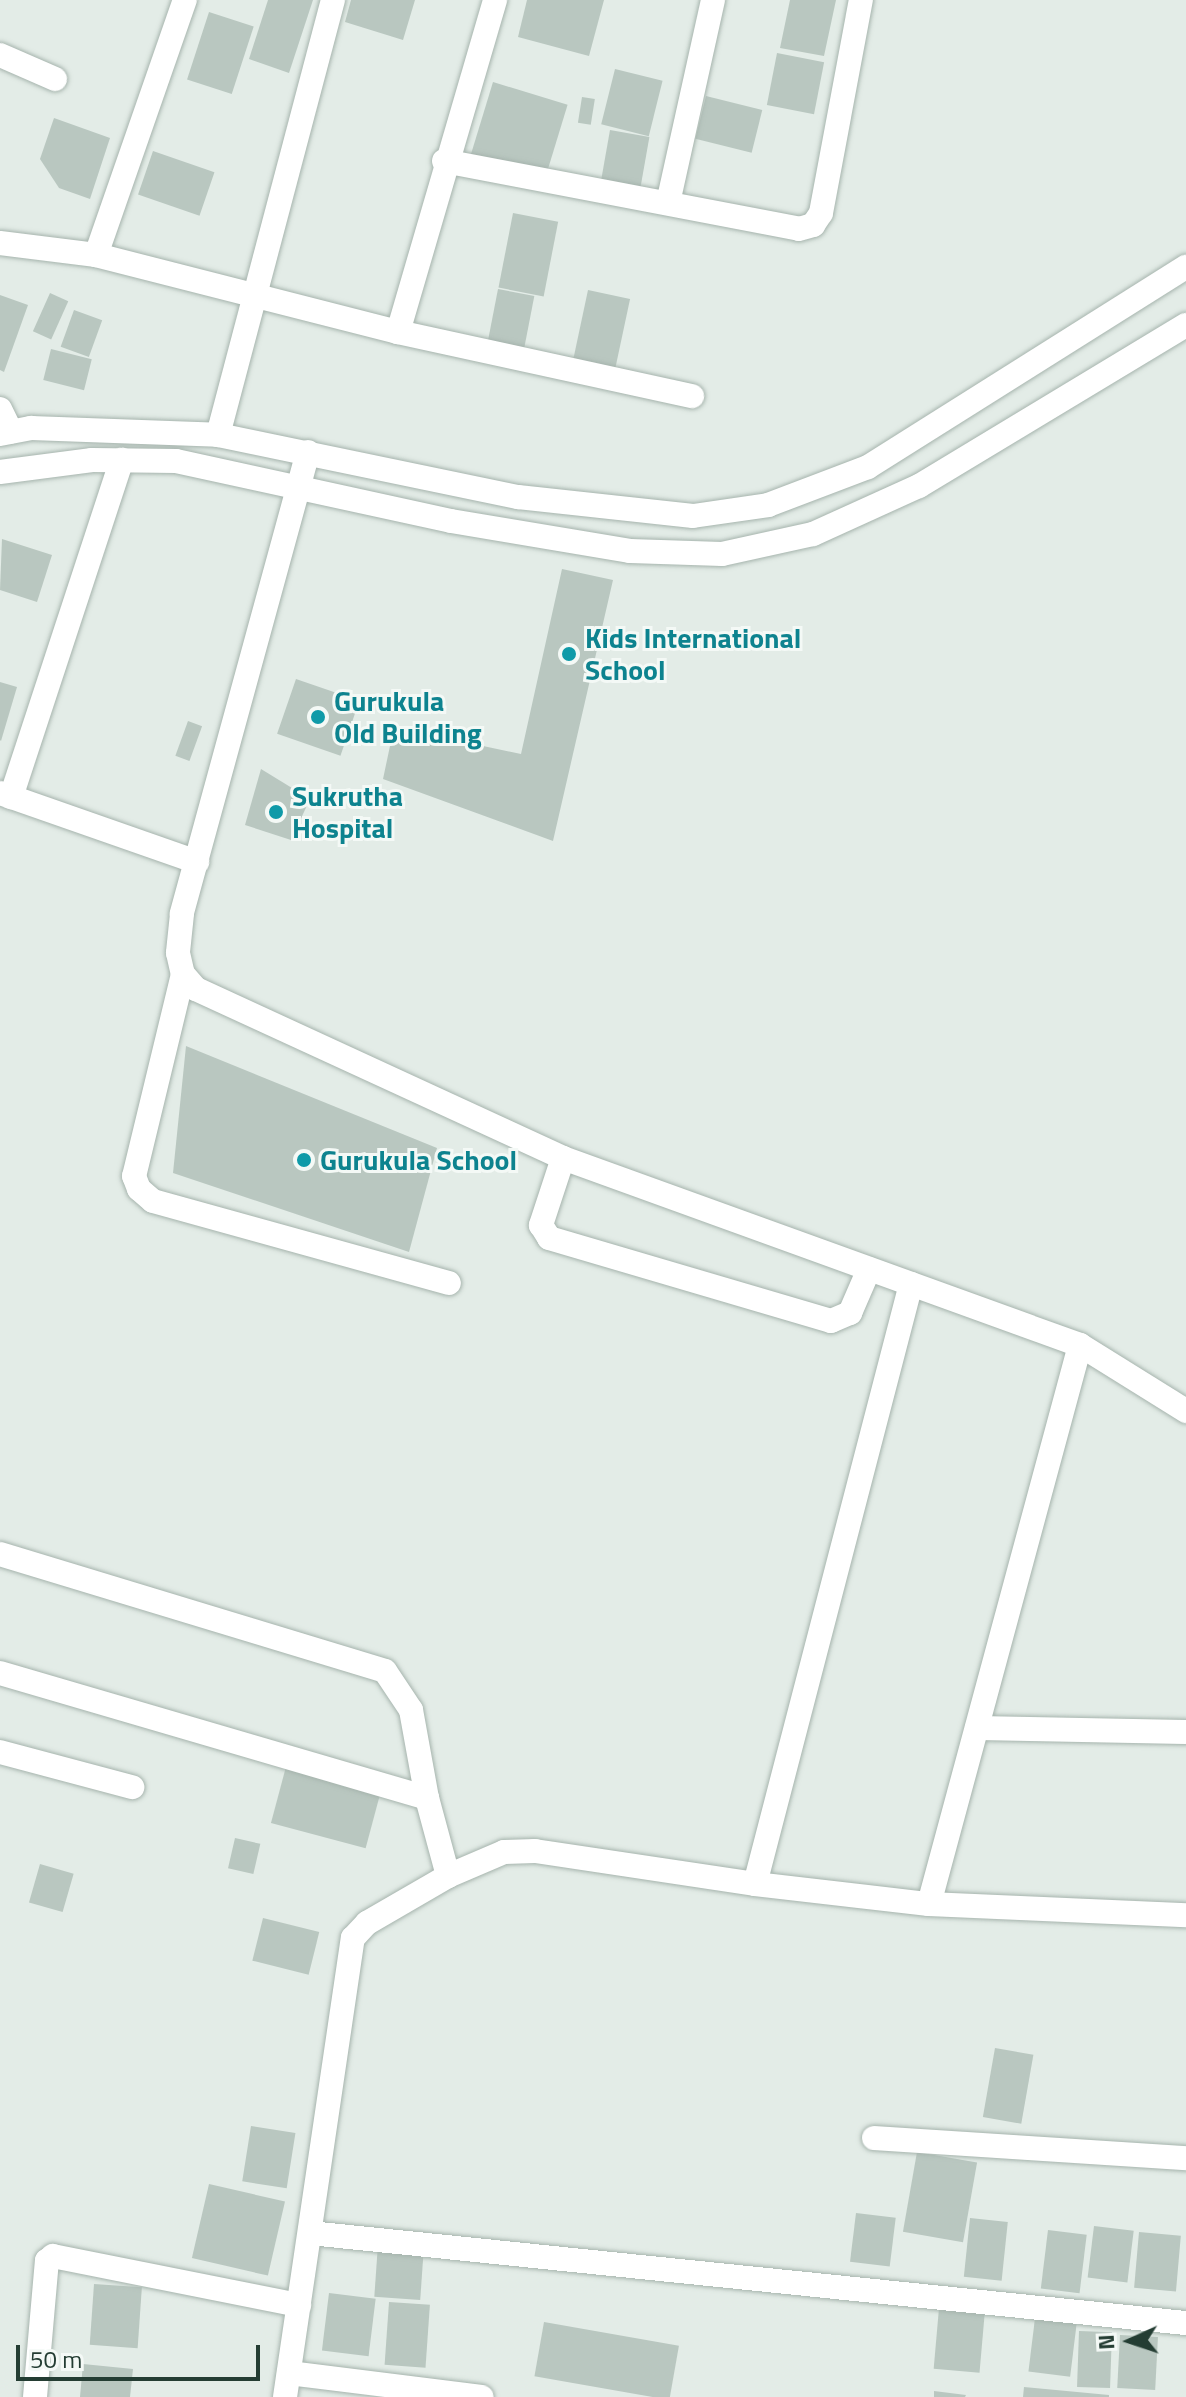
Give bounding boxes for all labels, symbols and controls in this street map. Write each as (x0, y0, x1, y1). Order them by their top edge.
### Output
place label: Kids International School (585, 621, 801, 687)
marker: Kids International School (560, 645, 578, 663)
place label: Gurukula Old Building (334, 684, 482, 750)
marker: Gurukula Old Building (309, 708, 327, 726)
place label: Sukrutha Hospital (292, 779, 403, 845)
marker: Sukrutha Hospital (267, 803, 285, 821)
place label: Gurukula School (320, 1143, 517, 1177)
marker: Gurukula School (295, 1151, 313, 1169)
north arrow (1090, 2301, 1170, 2381)
scale bar (20, 2329, 264, 2379)
text: N (1089, 2334, 1123, 2351)
text: 50 m (30, 2341, 82, 2377)

